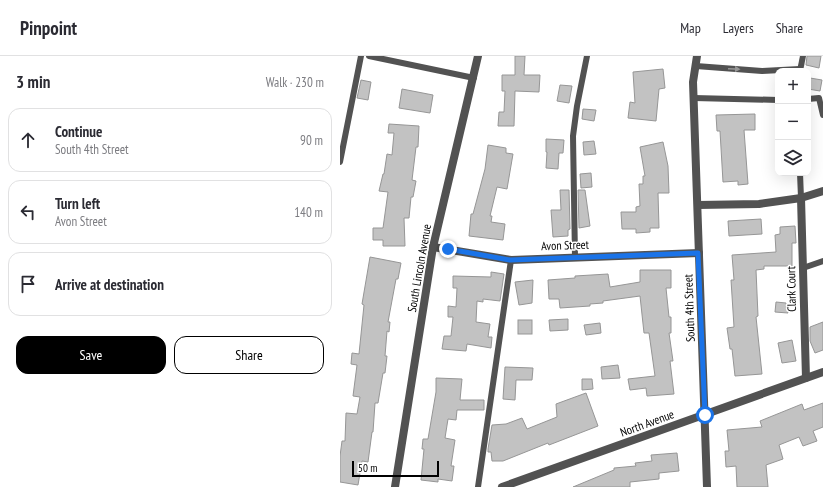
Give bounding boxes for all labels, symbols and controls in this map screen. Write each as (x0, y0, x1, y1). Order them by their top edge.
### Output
text: Pinpoint (20, 16, 77, 40)
text: Map (680, 19, 701, 37)
text: Layers (723, 19, 754, 37)
text: Share (776, 19, 803, 37)
one-way arrow (728, 66, 740, 73)
map controls (775, 68, 811, 176)
button: + (775, 68, 811, 104)
text: 3 min (16, 71, 50, 93)
text: Walk · 230 m (266, 74, 324, 91)
button: − (775, 104, 811, 140)
text: Continue (55, 122, 102, 141)
icon: ahead (17, 129, 39, 151)
text: 90 m (300, 132, 323, 149)
button: layers (775, 140, 811, 176)
text: South 4th Street (55, 141, 129, 158)
text: Turn left (55, 194, 100, 213)
icon: left (17, 201, 39, 223)
text: 140 m (294, 204, 323, 221)
text: Avon Street (55, 213, 107, 230)
street label: South Lincoln Avenue (404, 223, 434, 313)
street label: Avon Street (541, 237, 590, 253)
route end (439, 240, 457, 258)
street label: Clark Court (783, 265, 799, 312)
icon: arrive (17, 273, 39, 295)
street label: South 4th Street (680, 273, 698, 342)
text: Arrive at destination (55, 275, 164, 294)
button: Save (16, 336, 166, 374)
button: Share (174, 336, 324, 374)
street label: North Avenue (618, 406, 676, 440)
route start (696, 406, 714, 424)
scale bar (352, 459, 439, 478)
text: 50 m (358, 461, 377, 475)

